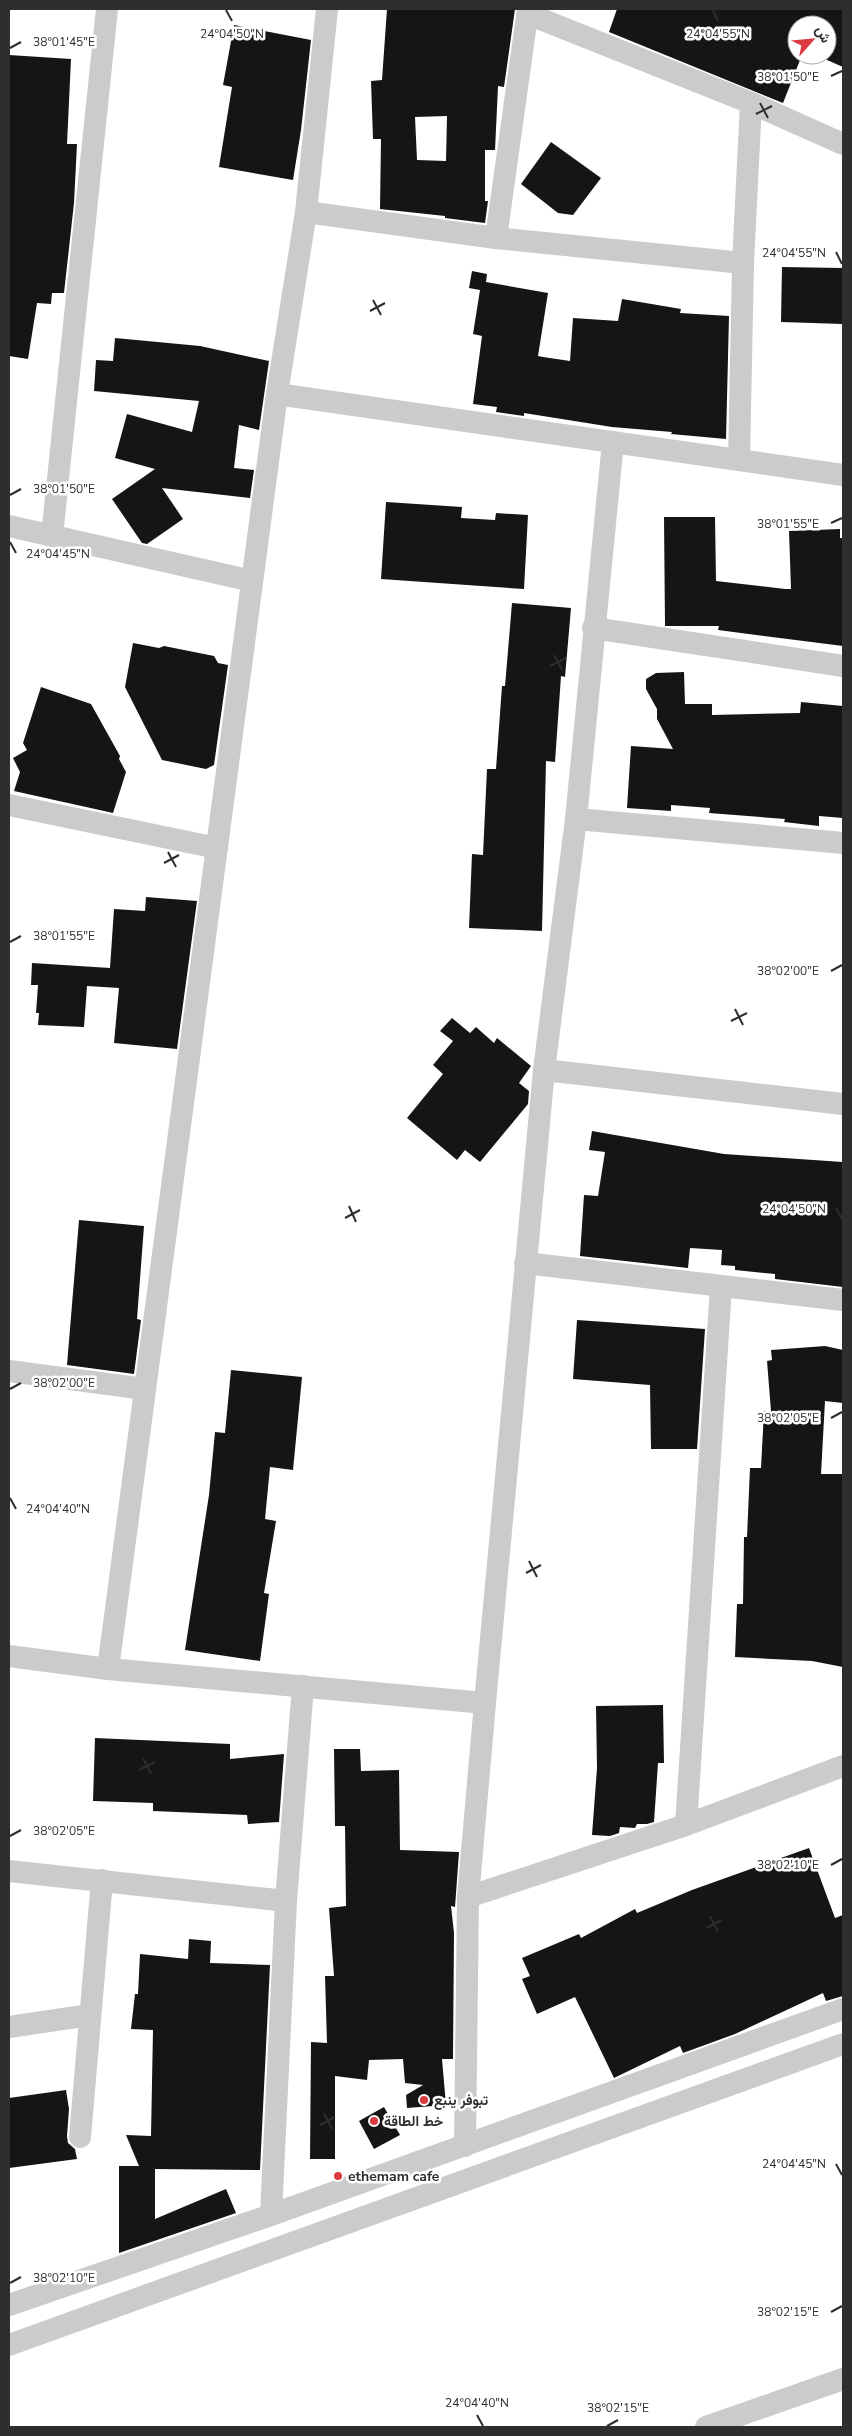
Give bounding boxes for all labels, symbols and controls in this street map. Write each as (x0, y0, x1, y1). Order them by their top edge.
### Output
north arrow (787, 15, 837, 65)
text: ش (811, 23, 836, 46)
text: 24°04'50"N (200, 26, 264, 42)
text: 24°04'55"N (686, 26, 750, 42)
text: 38°01'45"E (33, 34, 95, 50)
text: 38°01'50"E (757, 69, 819, 85)
text: 24°04'55"N (762, 245, 826, 261)
text: 38°01'50"E (33, 481, 95, 497)
text: 38°01'55"E (757, 516, 819, 532)
text: 24°04'45"N (26, 546, 90, 562)
text: 38°01'55"E (33, 928, 95, 944)
text: 38°02'00"E (757, 963, 819, 979)
text: 24°04'50"N (762, 1201, 826, 1217)
text: 38°02'00"E (33, 1375, 95, 1391)
text: 38°02'05"E (757, 1410, 819, 1426)
text: 24°04'40"N (26, 1501, 90, 1517)
text: 38°02'05"E (33, 1823, 95, 1839)
text: 38°02'10"E (757, 1857, 819, 1873)
place label: تبوفر ينبع (434, 2091, 489, 2110)
marker: تبوفر ينبع (418, 2094, 430, 2106)
place label: خط الطاقة (384, 2112, 444, 2131)
marker: خط الطاقة (368, 2115, 380, 2127)
text: 24°04'45"N (762, 2156, 826, 2172)
place label: ethemam cafe (348, 2167, 440, 2186)
marker: ethemam cafe (332, 2170, 344, 2182)
text: 38°02'10"E (33, 2270, 95, 2286)
text: 38°02'15"E (757, 2304, 819, 2320)
text: 24°04'40"N (445, 2395, 509, 2411)
text: 38°02'15"E (587, 2400, 649, 2416)

